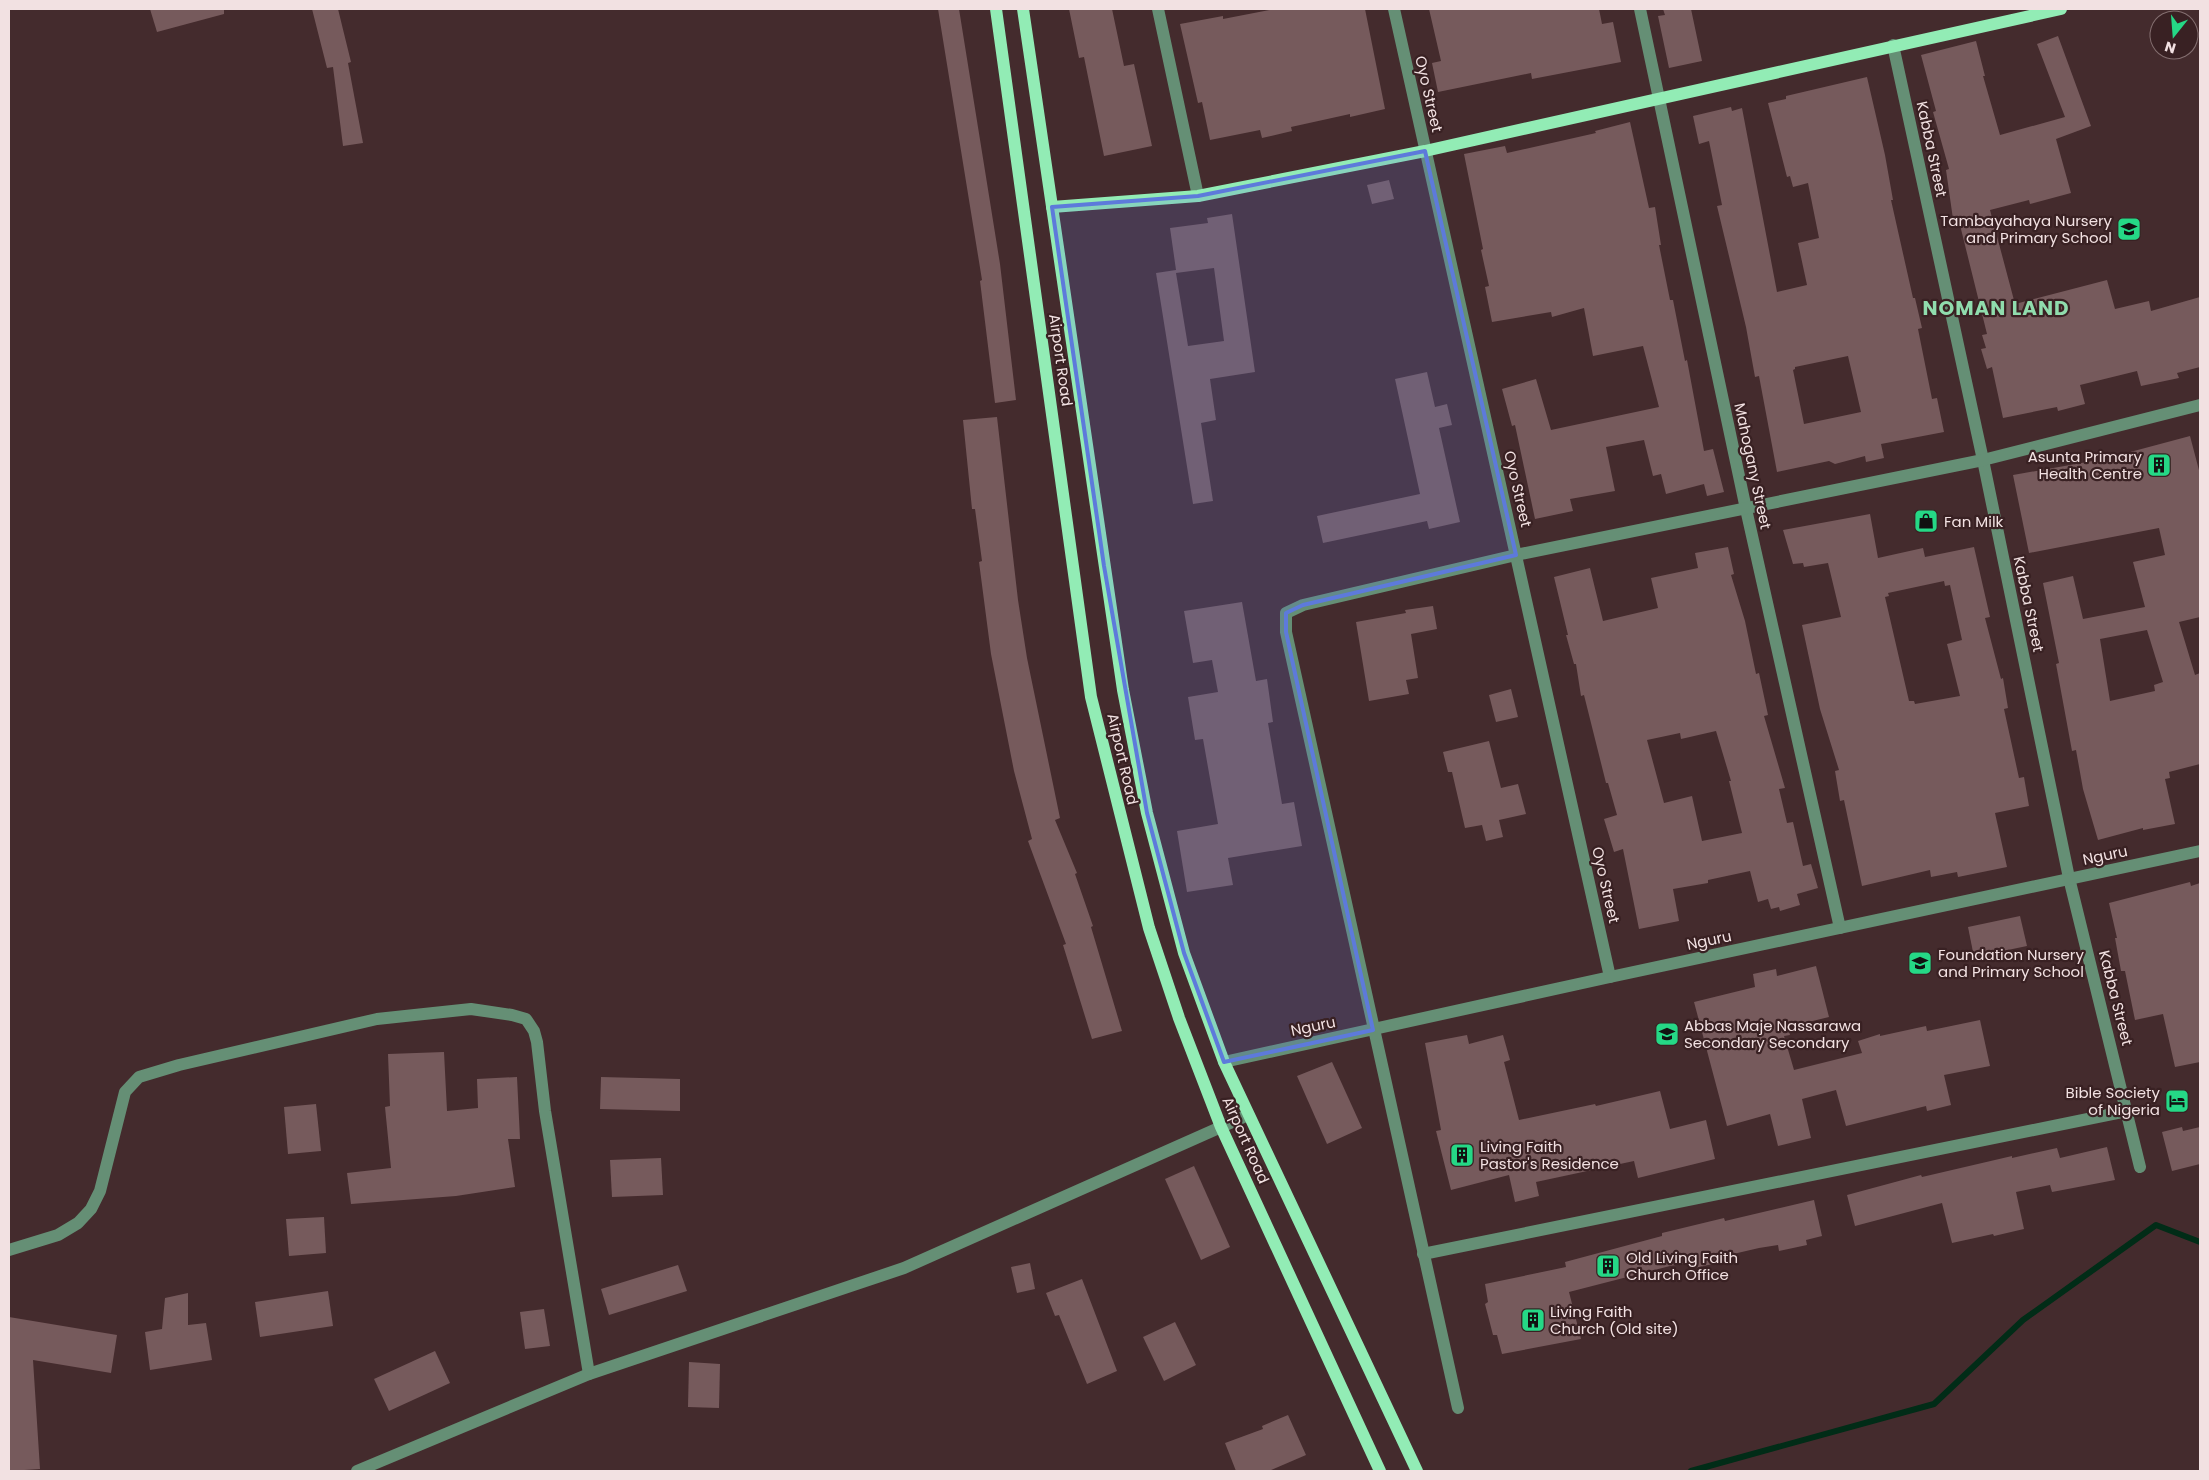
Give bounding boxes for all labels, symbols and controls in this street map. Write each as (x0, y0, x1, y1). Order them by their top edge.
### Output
north arrow (2149, 10, 2199, 60)
text: N (2162, 36, 2178, 59)
street label: Oyo Street (1410, 54, 1448, 134)
street label: Kabba Street (1912, 99, 1952, 199)
place label: Tambayahaya Nursery and Primary School (1940, 210, 2113, 248)
school or university icon: Tambayahaya Nursery and Primary School (2116, 216, 2142, 242)
district label: NOMAN LAND (1923, 294, 2070, 322)
street label: Airport Road (1044, 312, 1078, 408)
street label: Mahogany Street (1729, 401, 1777, 531)
place label: Asunta Primary Health Centre (2028, 446, 2143, 484)
street label: Oyo Street (1499, 449, 1537, 529)
building icon: Asunta Primary Health Centre (2146, 452, 2172, 478)
shop icon: Fan Milk (1913, 508, 1939, 534)
place label: Fan Milk (1944, 511, 2004, 532)
street label: Kabba Street (2009, 554, 2049, 654)
street label: Airport Road (1102, 711, 1144, 807)
street label: Nguru (2081, 840, 2129, 870)
street label: Oyo Street (1587, 845, 1625, 925)
street label: Nguru (1685, 925, 1733, 955)
place label: Foundation Nursery and Primary School (1938, 944, 2084, 982)
street label: Kabba Street (2094, 948, 2138, 1048)
school or university icon: Foundation Nursery and Primary School (1907, 950, 1933, 976)
street label: Nguru (1289, 1011, 1337, 1041)
place label: Abbas Maje Nassarawa Secondary Secondary (1684, 1015, 1861, 1053)
school or university icon: Abbas Maje Nassarawa Secondary Secondary (1654, 1021, 1680, 1047)
place label: Bible Society of Nigeria (2066, 1082, 2161, 1120)
hotel icon: Bible Society of Nigeria (2164, 1088, 2190, 1114)
street label: Airport Road (1217, 1093, 1275, 1187)
place label: Living Faith Pastor's Residence (1480, 1136, 1619, 1174)
building icon: Living Faith Pastor's Residence (1449, 1142, 1475, 1168)
place label: Old Living Faith Church Office (1626, 1247, 1738, 1285)
building icon: Old Living Faith Church Office (1595, 1253, 1621, 1279)
place label: Living Faith Church (Old site) (1550, 1301, 1679, 1339)
building icon: Living Faith Church (Old site) (1520, 1307, 1546, 1333)

